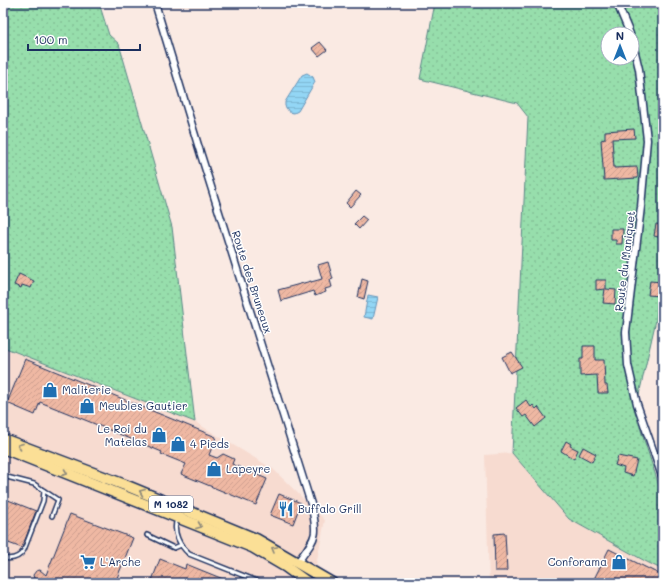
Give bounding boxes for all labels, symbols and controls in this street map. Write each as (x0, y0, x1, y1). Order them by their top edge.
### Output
scale bar (28, 26, 140, 52)
north arrow (600, 26, 640, 66)
text: N (616, 28, 624, 43)
text: 100 m (34, 31, 68, 47)
street label: Route du Maniquet (611, 210, 638, 312)
street label: Route des Bruneaux (229, 229, 276, 335)
shop icon: Maliterie (41, 381, 59, 399)
place label: Maliterie (62, 382, 111, 397)
shop icon: Meubles Gautier (78, 397, 96, 415)
place label: Meubles Gautier (99, 398, 188, 413)
place label: Le Roi du Matelas (97, 421, 147, 449)
shop icon: Le Roi du Matelas (150, 426, 168, 444)
shop icon: 4 Pieds (169, 435, 187, 453)
place label: 4 Pieds (190, 436, 229, 451)
one-way arrow (17, 442, 24, 450)
shop icon: Lapeyre (205, 460, 223, 478)
place label: Lapeyre (226, 461, 270, 476)
one-way arrow (62, 468, 69, 476)
one-way arrow (138, 489, 146, 497)
road number: M 1082 (149, 496, 193, 512)
restaurant icon: Buffalo Grill (277, 500, 295, 518)
place label: Buffalo Grill (298, 501, 362, 516)
one-way arrow (195, 522, 202, 530)
one-way arrow (271, 547, 278, 554)
supermarket icon: L'Arche (79, 553, 97, 571)
shop icon: Conforama (610, 553, 628, 571)
place label: L'Arche (100, 554, 141, 569)
place label: Conforama (548, 554, 607, 569)

